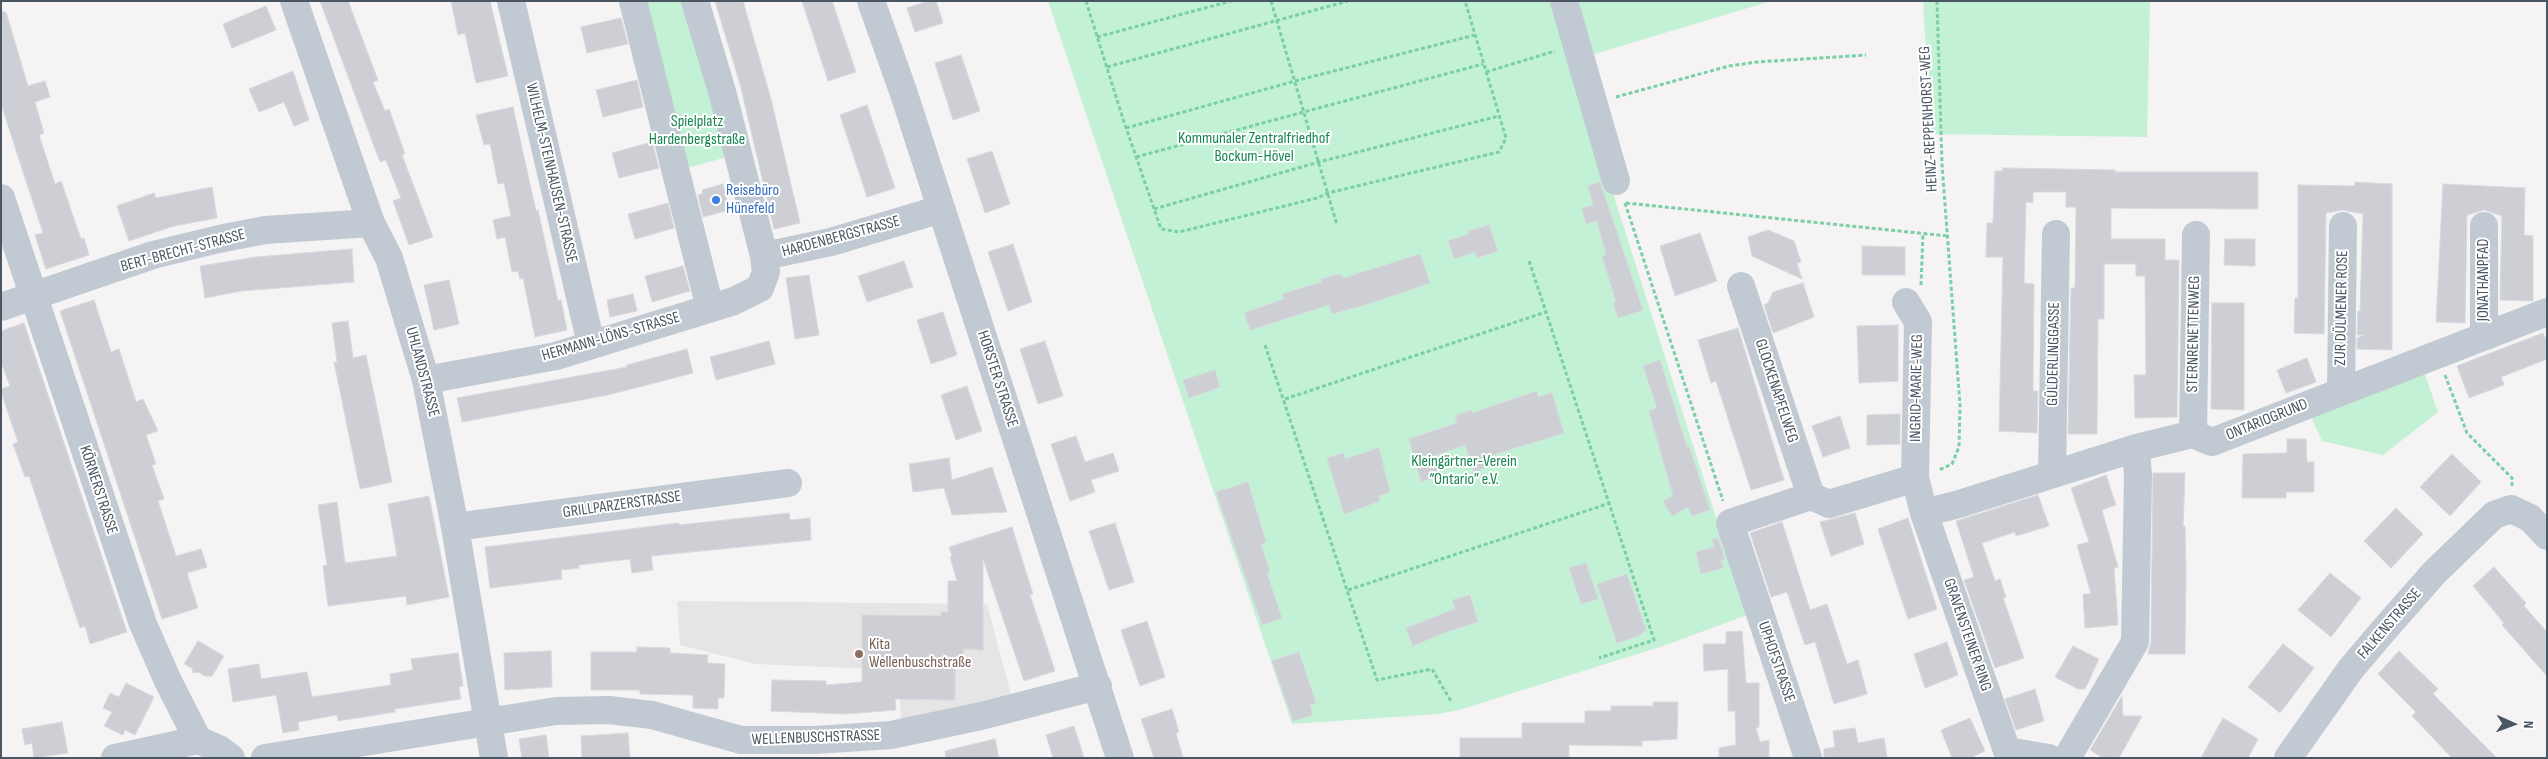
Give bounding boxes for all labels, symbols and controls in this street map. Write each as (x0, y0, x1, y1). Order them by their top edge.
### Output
street label: HEINZ-REPPENHORST-WEG (1916, 45, 1942, 193)
street label: WILHELM-STEINHAUSEN-STRASSE (521, 81, 581, 265)
park label: Spielplatz Hardenbergstraße (649, 112, 745, 150)
park label: Kommunaler Zentralfriedhof Bockum-Hövel (1178, 129, 1330, 167)
place label: Reisebüro Hünefeld (726, 181, 779, 219)
marker: Reisebüro Hünefeld (710, 194, 722, 206)
street label: HARDENBERGSTRASSE (780, 212, 902, 262)
street label: BERT-BRECHT-STRASSE (119, 225, 247, 277)
street label: JONATHANPFAD (2474, 239, 2494, 321)
street label: ZUR DÜLMENER ROSE (2331, 250, 2353, 366)
street label: STERNRENETTENWEG (2183, 275, 2205, 393)
street label: GÜLDERLINGGASSE (2043, 302, 2065, 406)
street label: HERMANN-LÖNS-STRASSE (540, 308, 682, 366)
street label: UHLANDSTRASSE (401, 325, 443, 419)
street label: HORSTER STRASSE (972, 328, 1022, 430)
street label: INGRID-MARIE-WEG (1906, 334, 1928, 442)
street label: GLOCKENAPFELWEG (1750, 337, 1802, 445)
street label: ONTARIOGRUND (2223, 395, 2311, 445)
street label: KÖRNERSTRASSE (75, 443, 121, 537)
park label: Kleingärtner-Verein “Ontario” e.V. (1411, 452, 1517, 490)
street label: GRILLPARZERSTRASSE (562, 487, 682, 523)
street label: GRAVENSTEINER RING (1939, 576, 1995, 694)
street label: FALKENSTRASSE (2354, 584, 2426, 664)
street label: UPHOFSTRASSE (1753, 619, 1799, 705)
place label: Kita Wellenbuschstraße (869, 635, 971, 673)
marker: Kita Wellenbuschstraße (853, 648, 865, 660)
north arrow (2488, 699, 2538, 749)
text: N (2520, 720, 2537, 729)
street label: WELLENBUSCHSTRASSE (751, 726, 881, 750)

